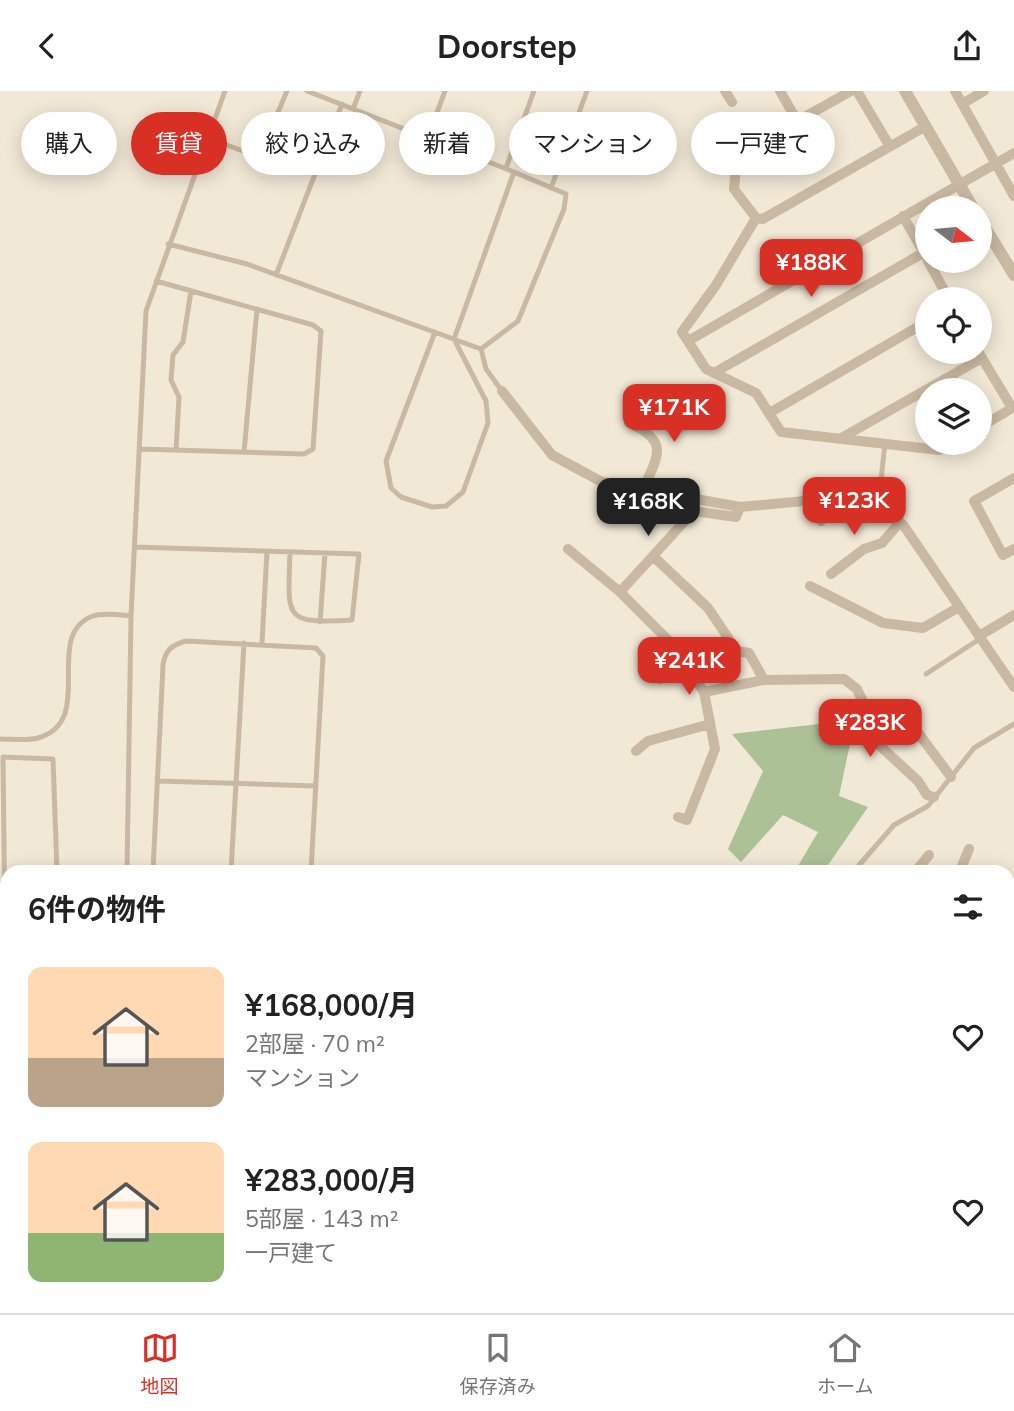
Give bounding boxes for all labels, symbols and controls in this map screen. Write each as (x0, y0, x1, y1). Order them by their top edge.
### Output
text: Doorstep (437, 26, 577, 66)
icon: back (28, 27, 66, 65)
icon: share (948, 27, 986, 65)
chip: 購入 (21, 112, 117, 175)
chip: 賃貸 (131, 112, 227, 175)
chip: 絞り込み (241, 112, 385, 175)
chip: 新着 (399, 112, 495, 175)
chip: マンション (509, 112, 677, 175)
chip: 一戸建て (691, 112, 835, 175)
north arrow (915, 196, 992, 273)
map controls (915, 196, 992, 455)
pin: ¥188K (762, 239, 860, 299)
text: ¥188K (776, 247, 846, 276)
button: locate (915, 287, 992, 364)
button: layers (915, 378, 992, 455)
pin: ¥171K (625, 385, 723, 444)
text: ¥171K (639, 392, 709, 421)
pin: ¥123K (805, 477, 903, 537)
pin: ¥168K (599, 479, 697, 538)
text: ¥123K (819, 485, 889, 514)
text: ¥168K (613, 486, 683, 515)
pin: ¥241K (640, 637, 738, 697)
text: ¥241K (654, 645, 724, 674)
pin: ¥283K (821, 699, 919, 759)
text: ¥283K (835, 707, 905, 736)
icon: filters (949, 888, 987, 926)
text: 6件の物件 (28, 890, 166, 928)
text: ¥168,000/月 (245, 986, 418, 1024)
icon: home (84, 995, 168, 1079)
icon: heart (949, 1018, 987, 1056)
text: 2部屋 · 70 m² (245, 1029, 385, 1058)
text: マンション (245, 1063, 360, 1092)
text: ¥283,000/月 (245, 1161, 418, 1199)
icon: home (84, 1170, 168, 1254)
icon: heart (949, 1193, 987, 1231)
text: 5部屋 · 143 m² (245, 1204, 398, 1233)
text: 一戸建て (245, 1238, 337, 1267)
tab: 地図 (141, 1329, 179, 1398)
tab: 保存済み (460, 1329, 536, 1398)
tab: ホーム (817, 1329, 873, 1398)

